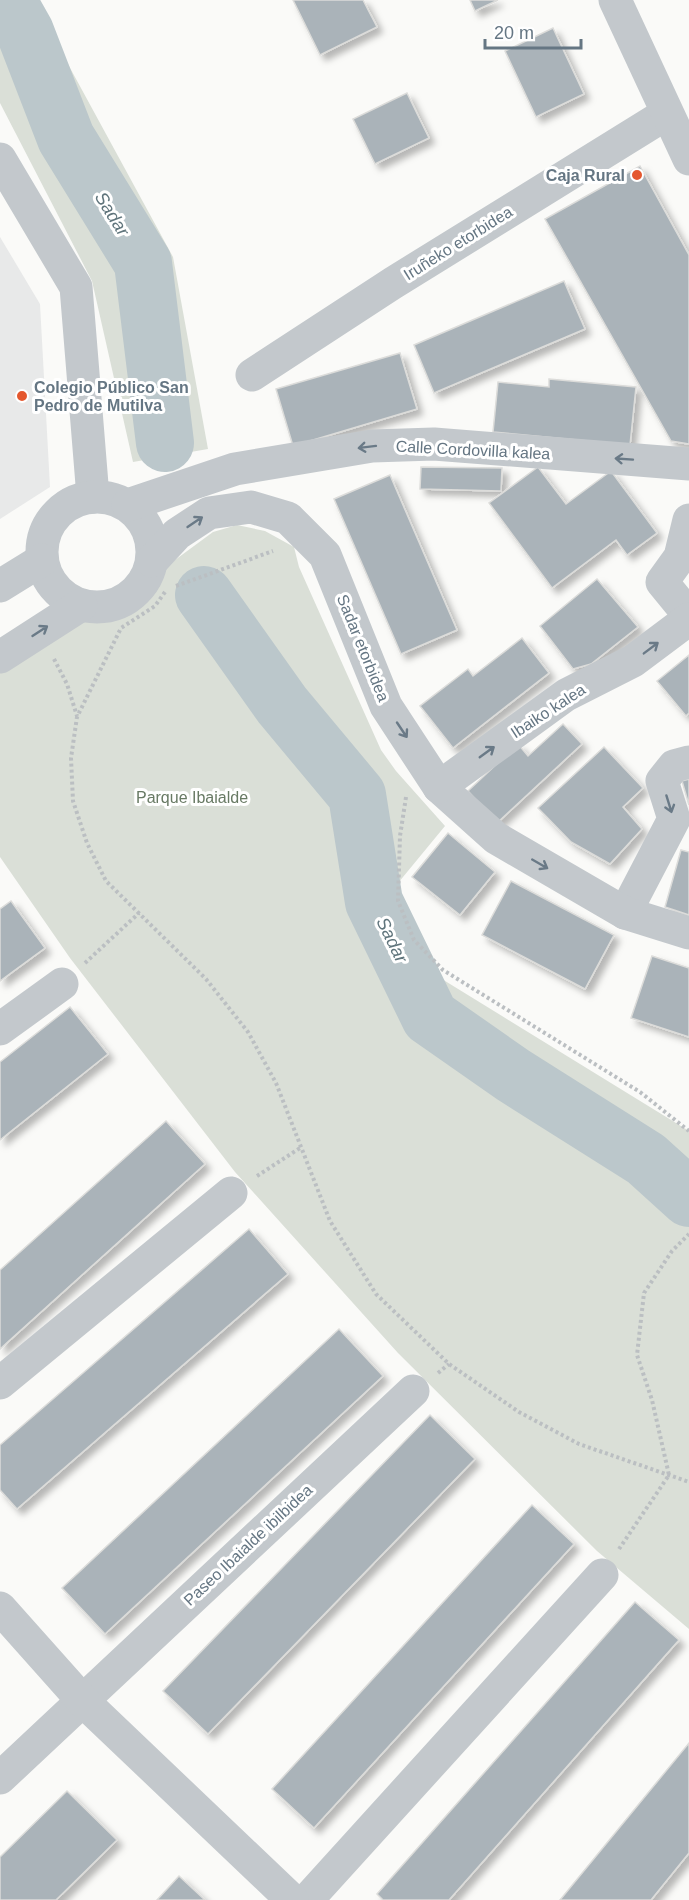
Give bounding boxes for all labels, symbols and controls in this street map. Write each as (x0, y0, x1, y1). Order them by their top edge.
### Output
scale bar (485, 12, 581, 50)
text: 20 m (494, 23, 534, 43)
place label: Caja Rural (546, 167, 625, 184)
marker: Caja Rural (630, 168, 644, 182)
water label: Sadar (91, 188, 134, 241)
street label: Iruñeko etorbidea (401, 203, 515, 283)
place label: Colegio Público San Pedro de Mutilva (34, 379, 189, 414)
marker: Colegio Público San Pedro de Mutilva (15, 389, 29, 403)
street label: Calle Cordovilla kalea (395, 437, 551, 463)
one-way arrow (358, 442, 378, 453)
one-way arrow (615, 453, 635, 464)
one-way arrow (186, 516, 203, 528)
street label: Sadar etorbidea (334, 592, 392, 704)
one-way arrow (32, 625, 49, 638)
one-way arrow (642, 642, 658, 654)
street label: Ibaiko kalea (508, 681, 589, 741)
one-way arrow (396, 721, 408, 738)
one-way arrow (478, 746, 494, 759)
park label: Parque Ibaialde (136, 789, 248, 806)
one-way arrow (664, 794, 675, 813)
one-way arrow (531, 858, 548, 870)
water label: Sadar (372, 914, 412, 967)
street label: Paseo Ibaialde ibilbidea (180, 1481, 316, 1609)

